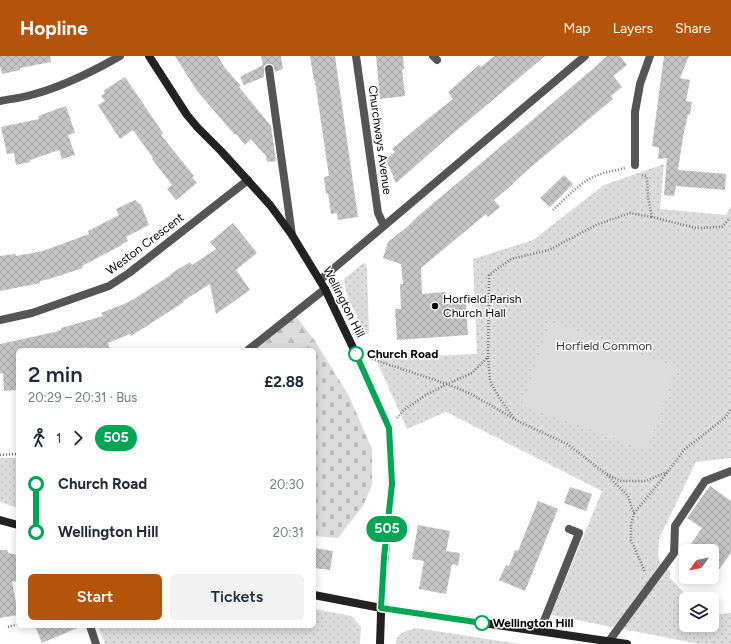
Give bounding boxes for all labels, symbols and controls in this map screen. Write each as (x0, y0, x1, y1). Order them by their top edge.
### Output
text: Hopline (20, 17, 88, 40)
text: Map (563, 20, 591, 37)
text: Layers (613, 20, 653, 37)
text: Share (675, 20, 711, 37)
street label: Churchways Avenue (365, 85, 395, 196)
street label: Weston Crescent (103, 210, 187, 278)
street label: Wellington Hill (320, 264, 368, 340)
place label: Horfield Parish Church Hall (443, 292, 522, 320)
marker: Horfield Parish Church Hall (430, 301, 440, 311)
park label: Horfield Common (556, 339, 652, 353)
marker: Church Road (348, 346, 364, 362)
place label: Church Road (367, 347, 438, 361)
text: 2 min (28, 361, 83, 388)
text: £2.88 (264, 373, 304, 391)
text: 20:29 – 20:31 · Bus (28, 390, 137, 405)
icon: walk (28, 427, 50, 449)
icon: forward (67, 427, 89, 449)
text: 505 (103, 429, 129, 446)
text: 1 (56, 431, 61, 446)
text: Church Road (58, 475, 147, 493)
text: 20:30 (270, 477, 304, 492)
line badge: 505 (364, 516, 410, 542)
text: 505 (374, 520, 400, 537)
text: Wellington Hill (58, 523, 159, 541)
text: 20:31 (273, 525, 304, 540)
north arrow (679, 544, 719, 584)
map controls (679, 544, 719, 632)
button: Start (28, 574, 162, 620)
button: Tickets (170, 574, 304, 620)
button: layers (679, 592, 719, 632)
marker: Wellington Hill (474, 615, 490, 631)
place label: Wellington Hill (493, 616, 573, 630)

